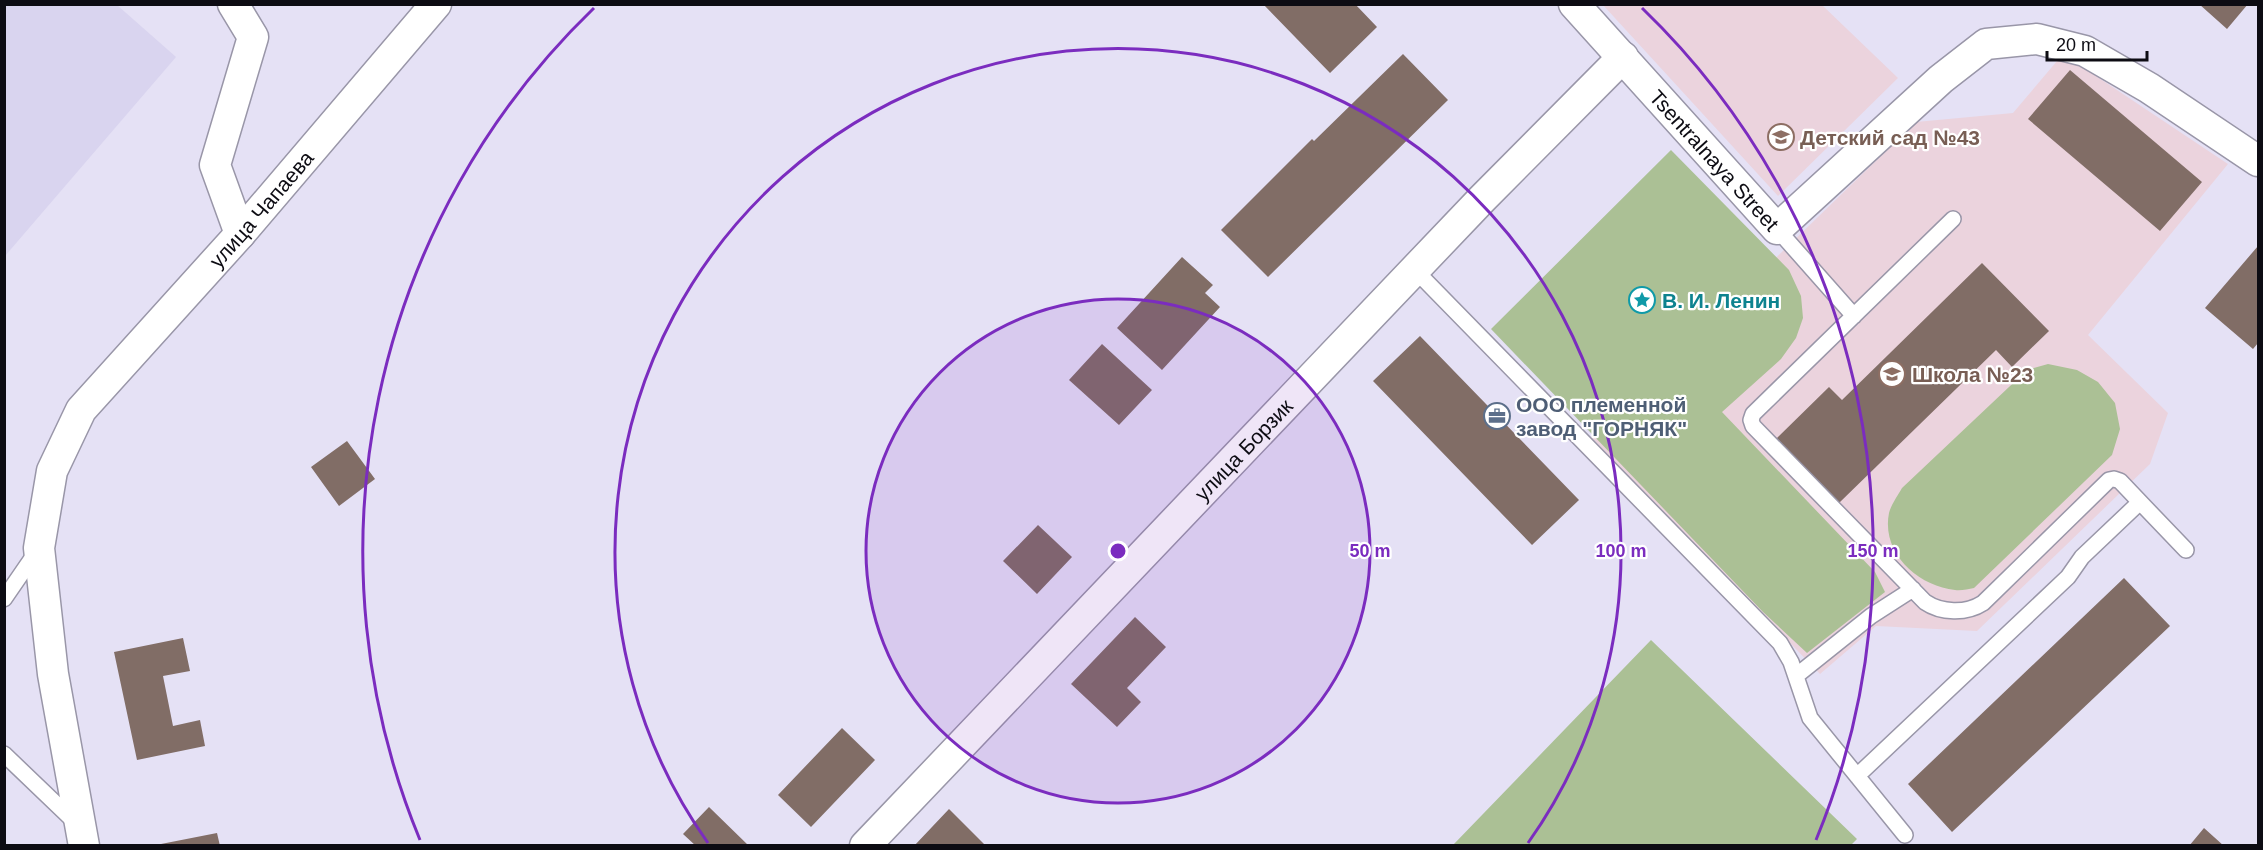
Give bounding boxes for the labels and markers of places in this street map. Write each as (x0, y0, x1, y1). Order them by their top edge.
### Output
school or university icon: Детский сад №43 (1766, 122, 1796, 152)
place label: Детский сад №43 (1800, 126, 1980, 149)
place icon: В. И. Ленин (1627, 285, 1657, 315)
place label: В. И. Ленин (1662, 289, 1780, 312)
school or university icon: Школа №23 (1877, 359, 1907, 389)
place label: Школа №23 (1912, 363, 2033, 386)
place label: ООО племенной завод "ГОРНЯК" (1516, 393, 1687, 440)
office icon: ООО племенной завод "ГОРНЯК" (1482, 401, 1512, 431)
centre of rings (1108, 541, 1128, 561)

